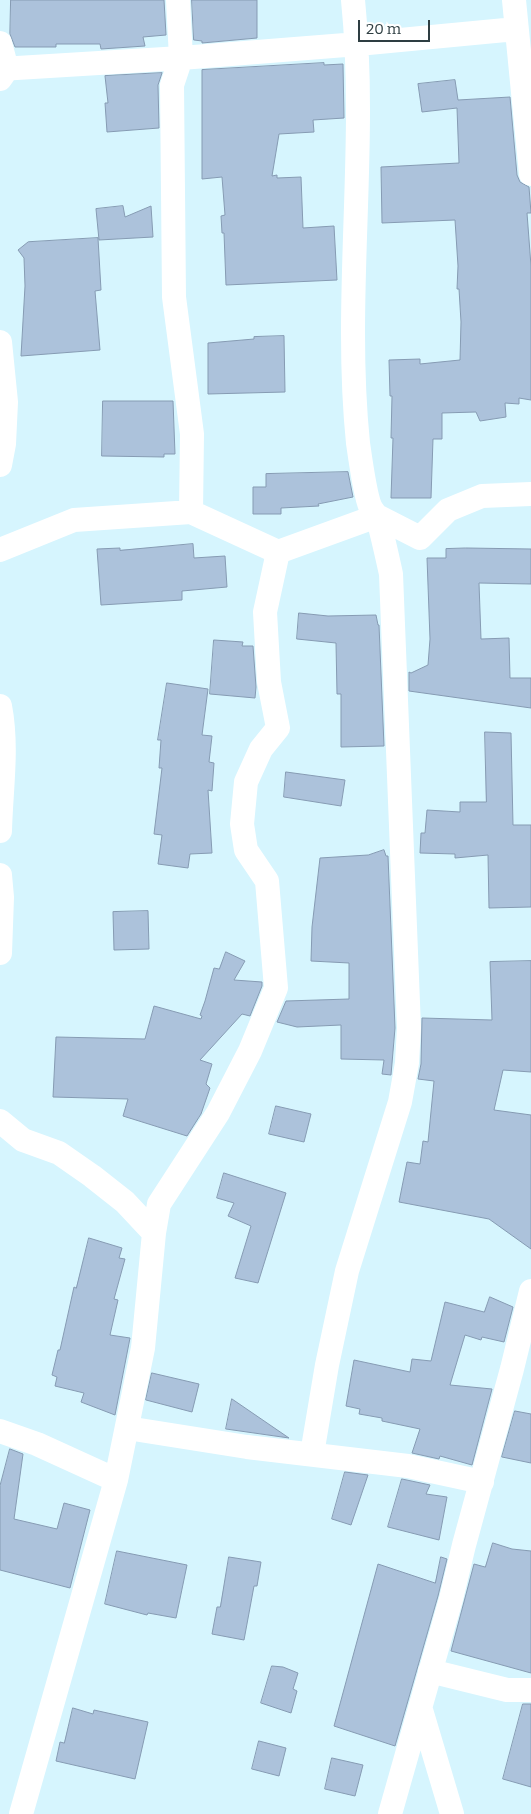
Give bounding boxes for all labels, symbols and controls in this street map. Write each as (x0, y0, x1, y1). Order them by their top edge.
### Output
scale bar (361, 10, 434, 42)
text: 20 m (366, 20, 401, 38)

